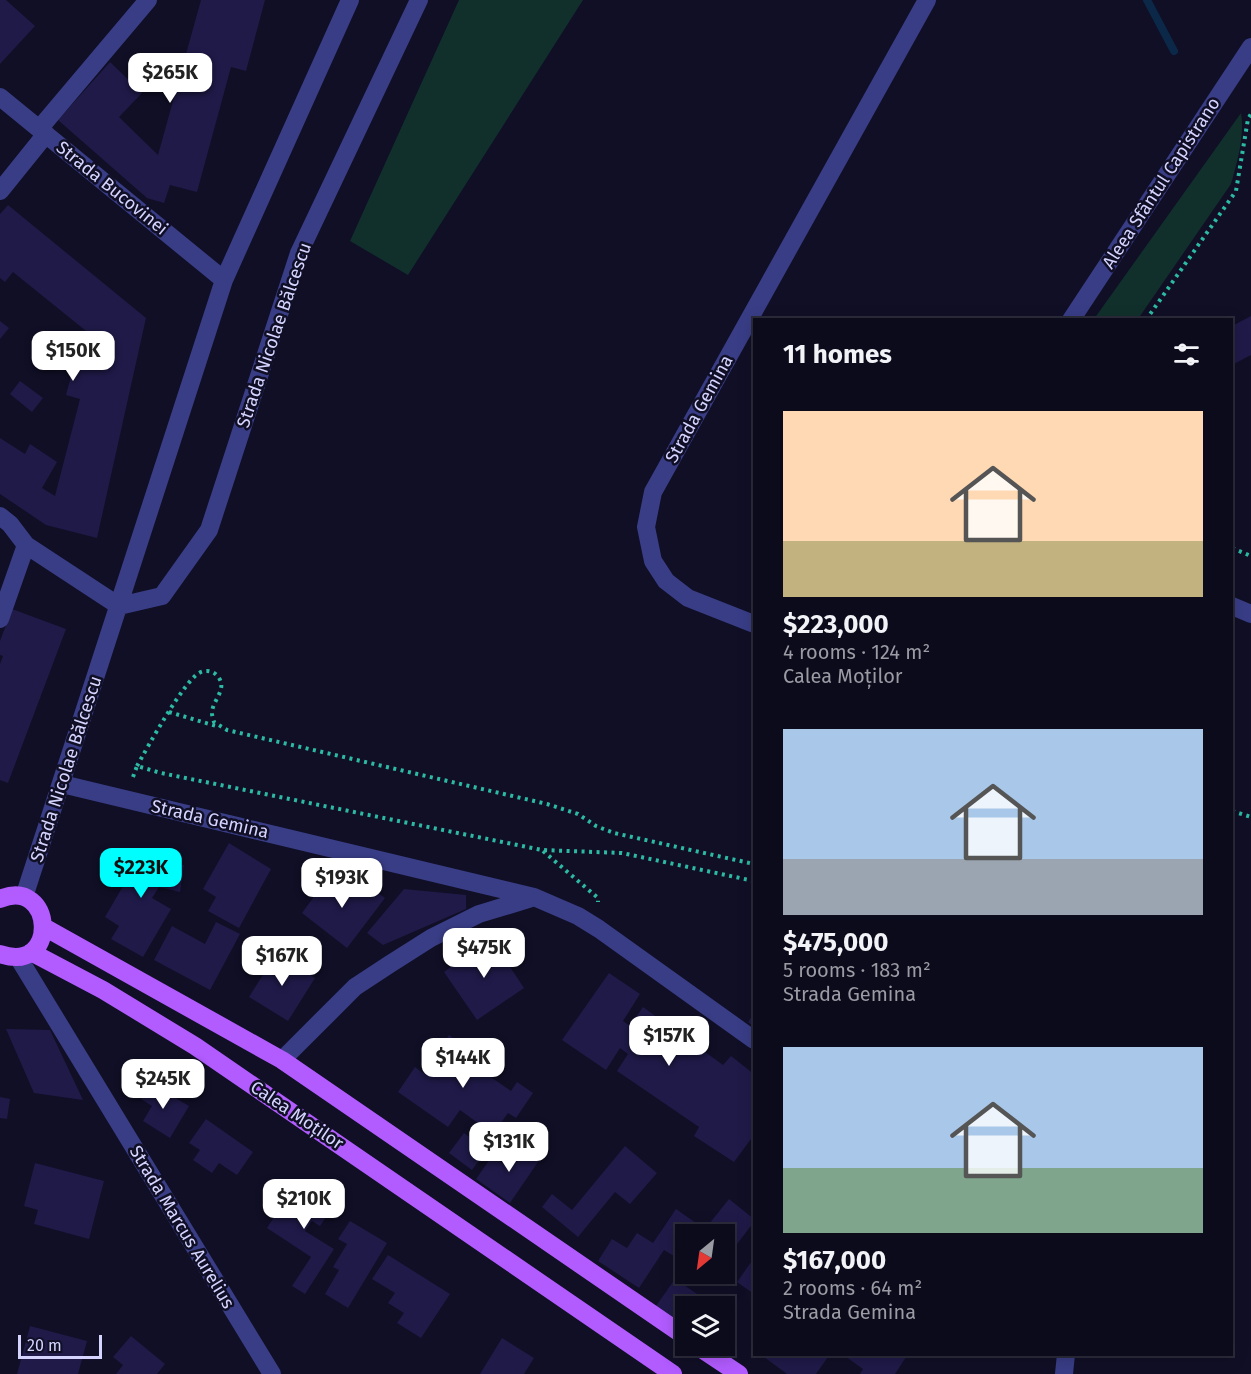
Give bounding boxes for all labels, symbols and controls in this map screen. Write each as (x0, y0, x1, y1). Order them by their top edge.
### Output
pin: $265K (128, 53, 212, 104)
text: $265K (142, 60, 198, 84)
street label: Aleea Sfântul Capistrano (1097, 93, 1225, 273)
street label: Strada Bucovinei (52, 136, 172, 240)
street label: Strada Nicolae Bălcescu (232, 239, 316, 431)
pin: $150K (31, 331, 115, 382)
text: $150K (46, 338, 100, 362)
icon: filters (1170, 338, 1203, 371)
text: 11 homes (783, 339, 892, 370)
street label: Strada Gemina (660, 351, 738, 467)
icon: home (939, 450, 1047, 558)
text: $223,000 (783, 609, 889, 640)
text: 4 rooms · 124 m² (783, 640, 930, 664)
text: Calea Moților (783, 664, 903, 688)
street label: Strada Nicolae Bălcescu (25, 673, 107, 865)
icon: home (939, 768, 1047, 876)
street label: Strada Gemina (149, 795, 271, 843)
pin: $223K (99, 848, 183, 899)
text: $223K (114, 855, 168, 879)
pin: $193K (300, 858, 384, 909)
text: $193K (315, 865, 369, 889)
text: $475,000 (783, 927, 889, 958)
pin: $475K (442, 928, 526, 979)
text: $475K (457, 935, 511, 959)
pin: $167K (240, 936, 324, 987)
text: $167K (256, 943, 308, 967)
text: 5 rooms · 183 m² (783, 958, 931, 982)
text: Strada Gemina (783, 982, 916, 1006)
pin: $157K (627, 1016, 711, 1067)
text: $157K (643, 1023, 695, 1047)
pin: $144K (421, 1038, 505, 1089)
text: $144K (436, 1045, 490, 1069)
pin: $245K (121, 1059, 205, 1110)
text: $245K (135, 1066, 191, 1090)
street label: Calea Moților (246, 1076, 348, 1155)
icon: home (939, 1086, 1047, 1194)
pin: $131K (467, 1122, 551, 1173)
text: $131K (483, 1129, 535, 1153)
street label: Strada Marcus Aurelius (125, 1142, 239, 1312)
pin: $210K (262, 1179, 346, 1230)
text: $210K (277, 1186, 331, 1210)
north arrow (675, 1224, 735, 1284)
map controls (675, 1224, 735, 1356)
text: $167,000 (783, 1245, 886, 1276)
text: 2 rooms · 64 m² (783, 1276, 922, 1300)
button: layers (675, 1296, 735, 1356)
text: Strada Gemina (783, 1300, 916, 1324)
scale bar (18, 1332, 102, 1360)
text: 20 m (27, 1336, 62, 1355)

